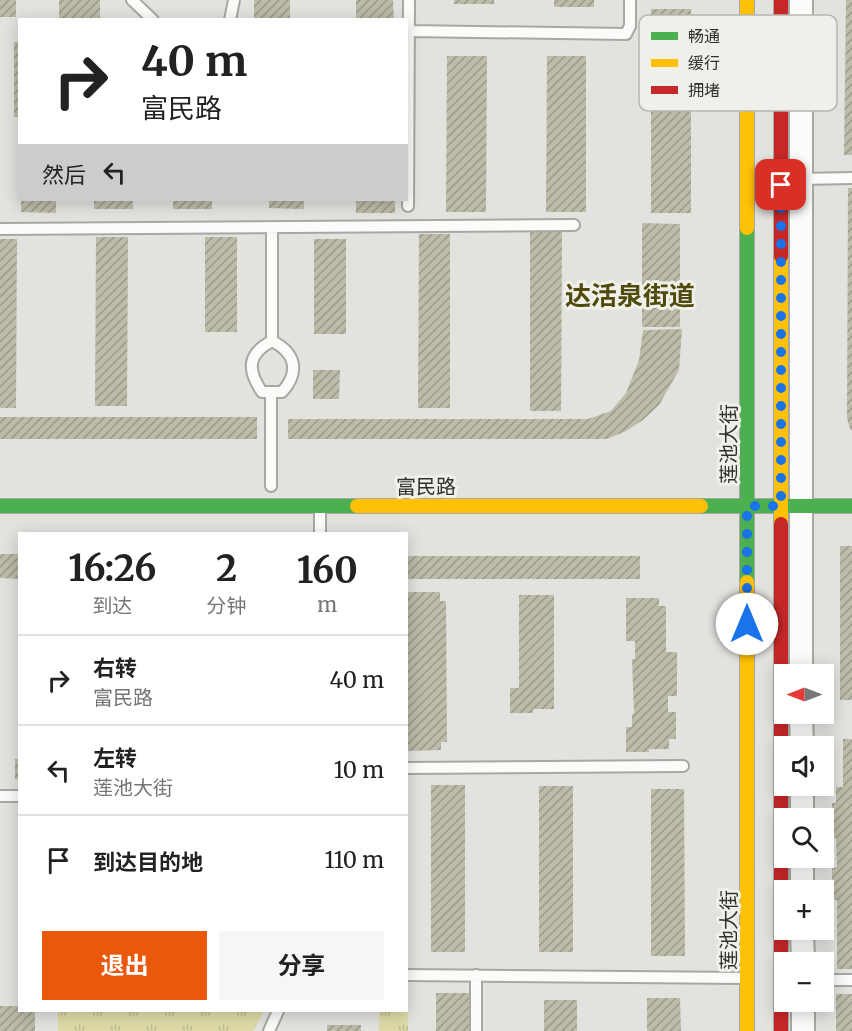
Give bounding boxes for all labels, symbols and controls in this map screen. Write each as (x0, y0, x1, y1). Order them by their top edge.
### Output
legend (639, 15, 837, 111)
text: 畅通 (688, 26, 720, 46)
text: 40 m (141, 35, 247, 87)
icon: right (42, 42, 120, 120)
text: 缓行 (688, 53, 720, 73)
text: 拥堵 (688, 80, 720, 100)
text: 富民路 (141, 91, 222, 125)
icon: left (98, 156, 131, 189)
pin (755, 159, 806, 210)
text: 然后 (42, 161, 86, 189)
icon: arrive (764, 168, 797, 201)
district label: 达活泉街道 (565, 279, 695, 312)
street label: 莲池大街 (716, 404, 741, 484)
street label: 富民路 (396, 474, 456, 499)
text: 16:26 (68, 546, 156, 591)
text: 2 (216, 546, 237, 591)
text: 160 (297, 548, 358, 593)
text: m (317, 592, 337, 617)
position arrow (715, 592, 779, 656)
text: 到达 (92, 593, 132, 618)
text: 分钟 (207, 593, 247, 618)
text: 右转 (93, 654, 137, 682)
icon: right (42, 664, 75, 697)
north arrow (774, 664, 834, 724)
map controls (774, 664, 834, 1012)
text: 40 m (329, 666, 384, 694)
text: 富民路 (93, 685, 153, 710)
button: sound (774, 736, 834, 796)
text: 左转 (93, 744, 137, 772)
icon: left (42, 754, 75, 787)
text: 10 m (334, 756, 384, 784)
text: 莲池大街 (93, 775, 173, 800)
button: search (774, 808, 834, 868)
icon: arrive (42, 844, 75, 877)
text: 110 m (325, 846, 384, 874)
text: 到达目的地 (93, 848, 203, 876)
button: + (774, 880, 834, 940)
street label: 莲池大街 (716, 890, 741, 970)
button: 退出 (42, 931, 207, 1000)
button: 分享 (219, 931, 384, 1000)
button: − (774, 952, 834, 1012)

